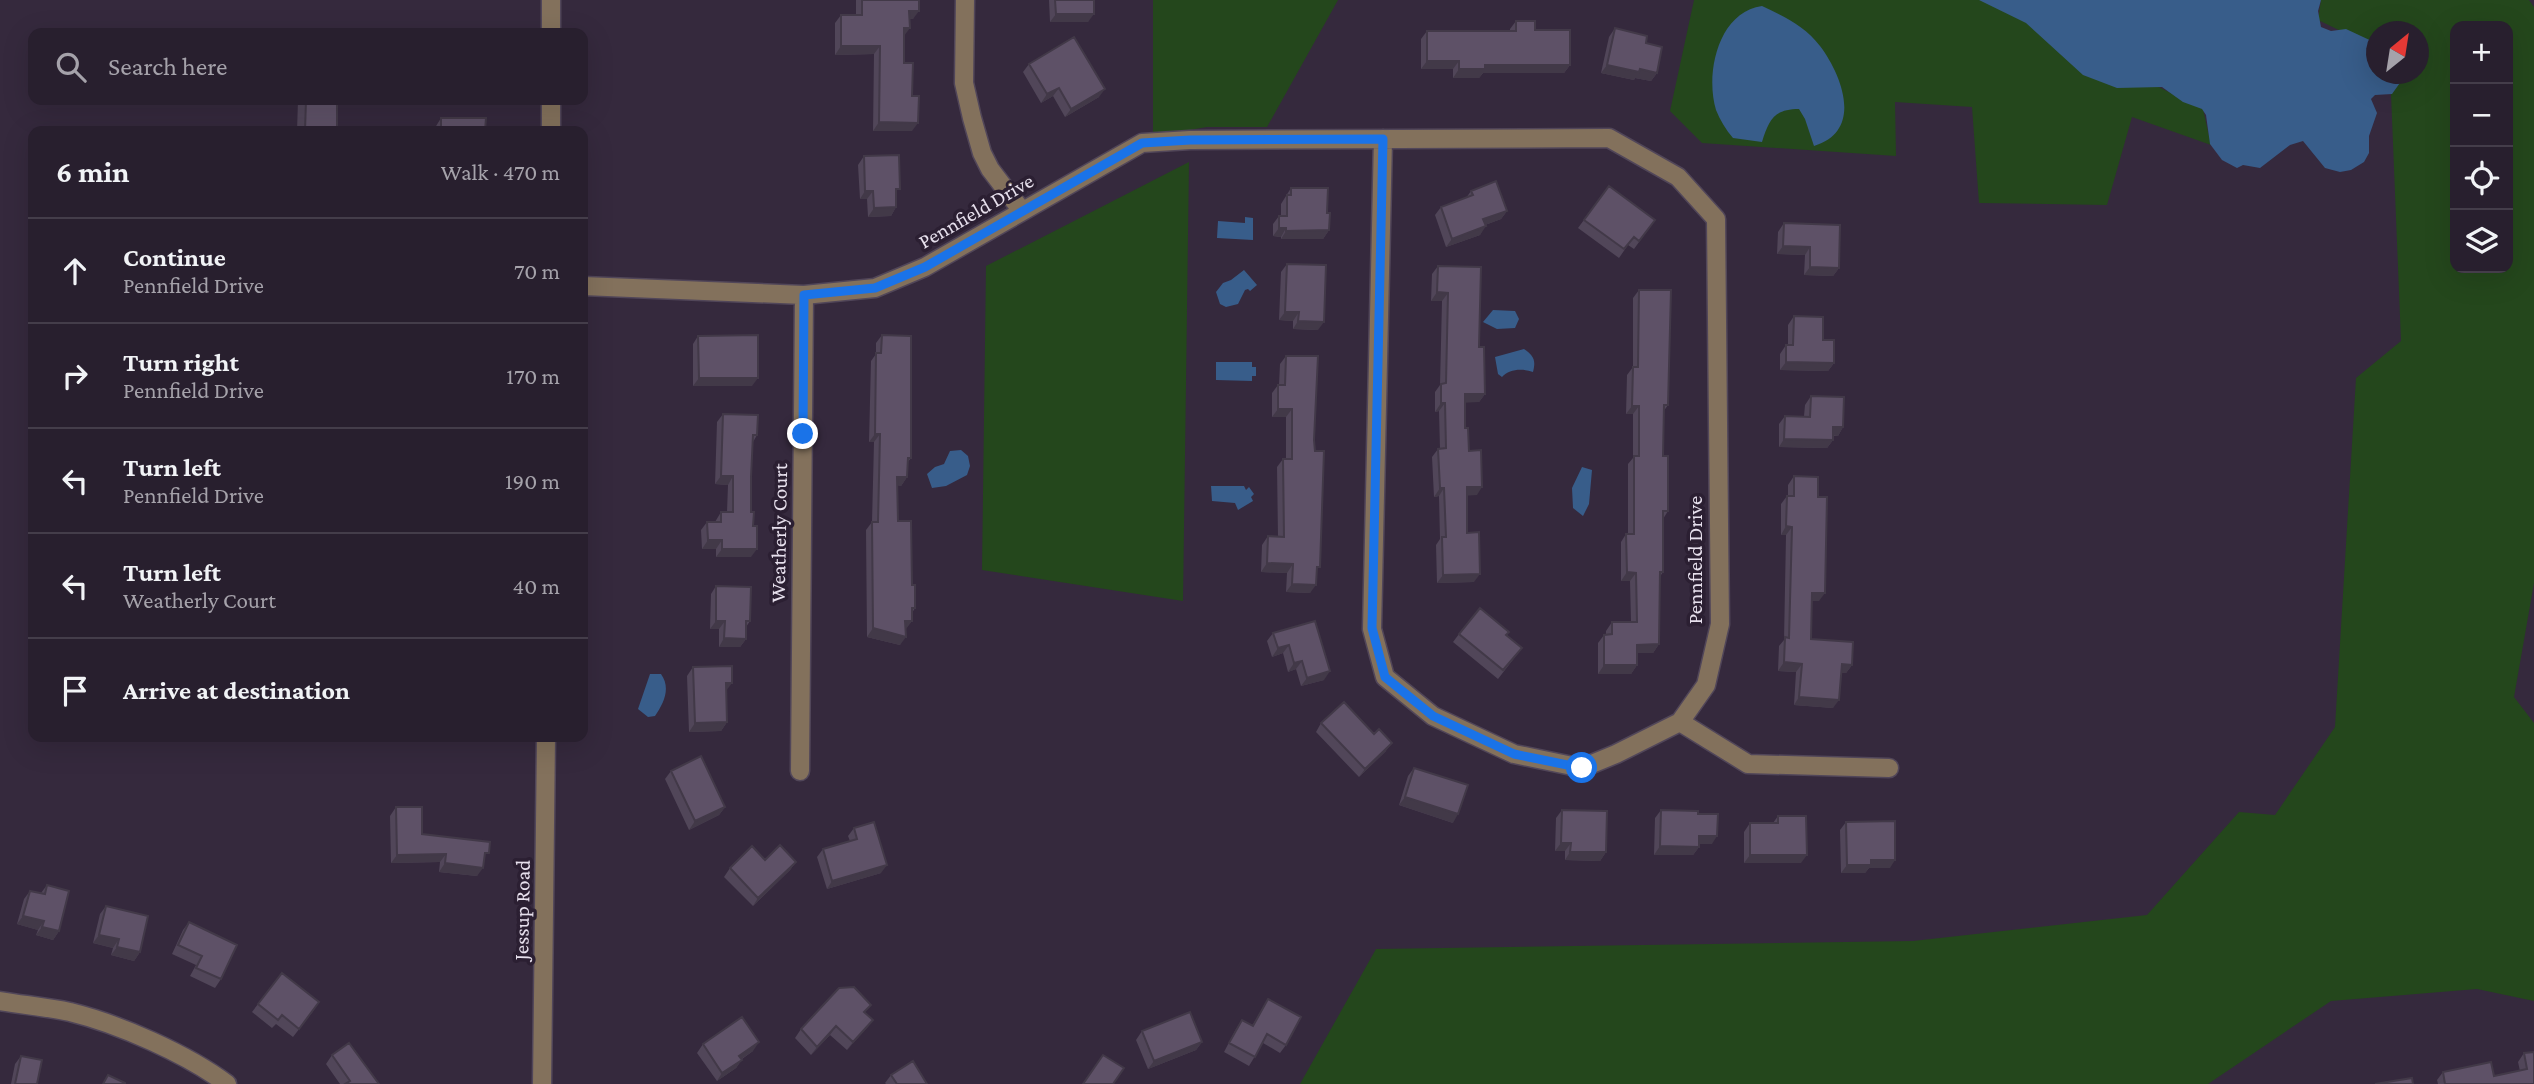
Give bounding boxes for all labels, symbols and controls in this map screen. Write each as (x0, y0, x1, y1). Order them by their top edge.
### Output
north arrow (2366, 21, 2429, 84)
map controls (2450, 21, 2513, 273)
button: + (2450, 21, 2513, 84)
search box (28, 28, 588, 105)
icon: search (52, 48, 90, 86)
text: Search here (108, 52, 227, 81)
button: − (2450, 84, 2513, 147)
button: locate (2450, 147, 2513, 210)
text: 6 min (56, 155, 129, 188)
text: Walk · 470 m (441, 159, 560, 185)
street label: Pennfield Drive (914, 168, 1038, 254)
button: layers (2450, 210, 2513, 273)
text: Continue (123, 243, 226, 272)
icon: ahead (56, 252, 94, 290)
text: 70 m (514, 258, 560, 284)
text: Pennfield Drive (123, 272, 264, 298)
text: Turn right (123, 348, 239, 377)
icon: right (56, 357, 94, 395)
text: 170 m (506, 363, 560, 389)
text: Pennfield Drive (123, 377, 264, 403)
route end (787, 418, 818, 449)
text: Turn left (123, 453, 221, 482)
icon: left (56, 462, 94, 500)
street label: Weatherly Court (766, 462, 792, 603)
text: 190 m (505, 468, 560, 494)
text: Pennfield Drive (123, 482, 264, 508)
street label: Pennfield Drive (1683, 496, 1707, 624)
text: Turn left (123, 558, 221, 587)
icon: left (56, 567, 94, 605)
text: 40 m (512, 573, 560, 599)
text: Weatherly Court (123, 587, 276, 613)
icon: arrive (56, 672, 94, 710)
text: Arrive at destination (123, 676, 350, 705)
route start (1566, 752, 1597, 783)
street label: Jessup Road (509, 860, 535, 962)

